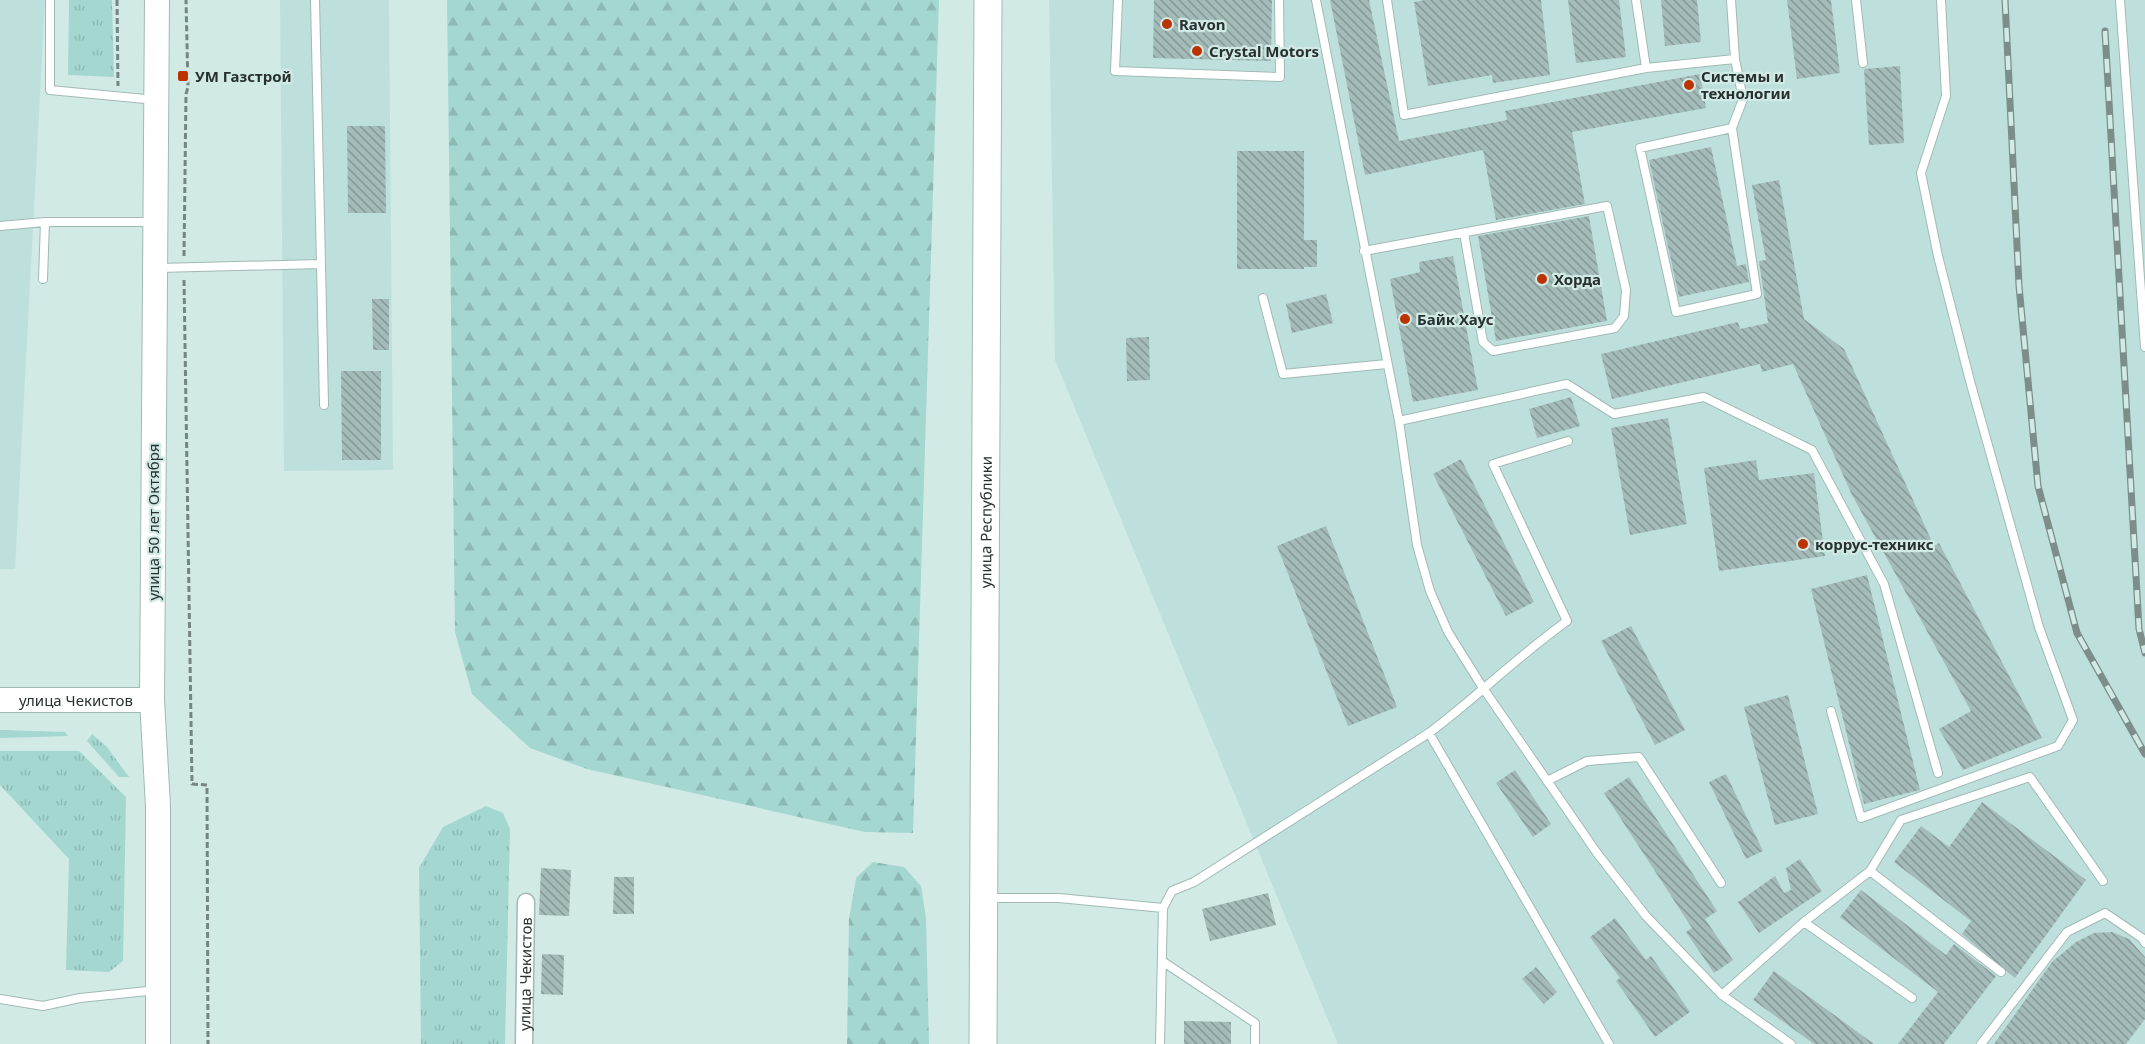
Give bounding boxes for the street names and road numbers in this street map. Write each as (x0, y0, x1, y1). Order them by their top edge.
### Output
street label: улица 50 лет Октября (143, 444, 163, 600)
street label: улица Республики (975, 456, 996, 588)
street label: улица Чекистов (19, 690, 133, 710)
street label: улица Чекистов (514, 917, 536, 1031)

